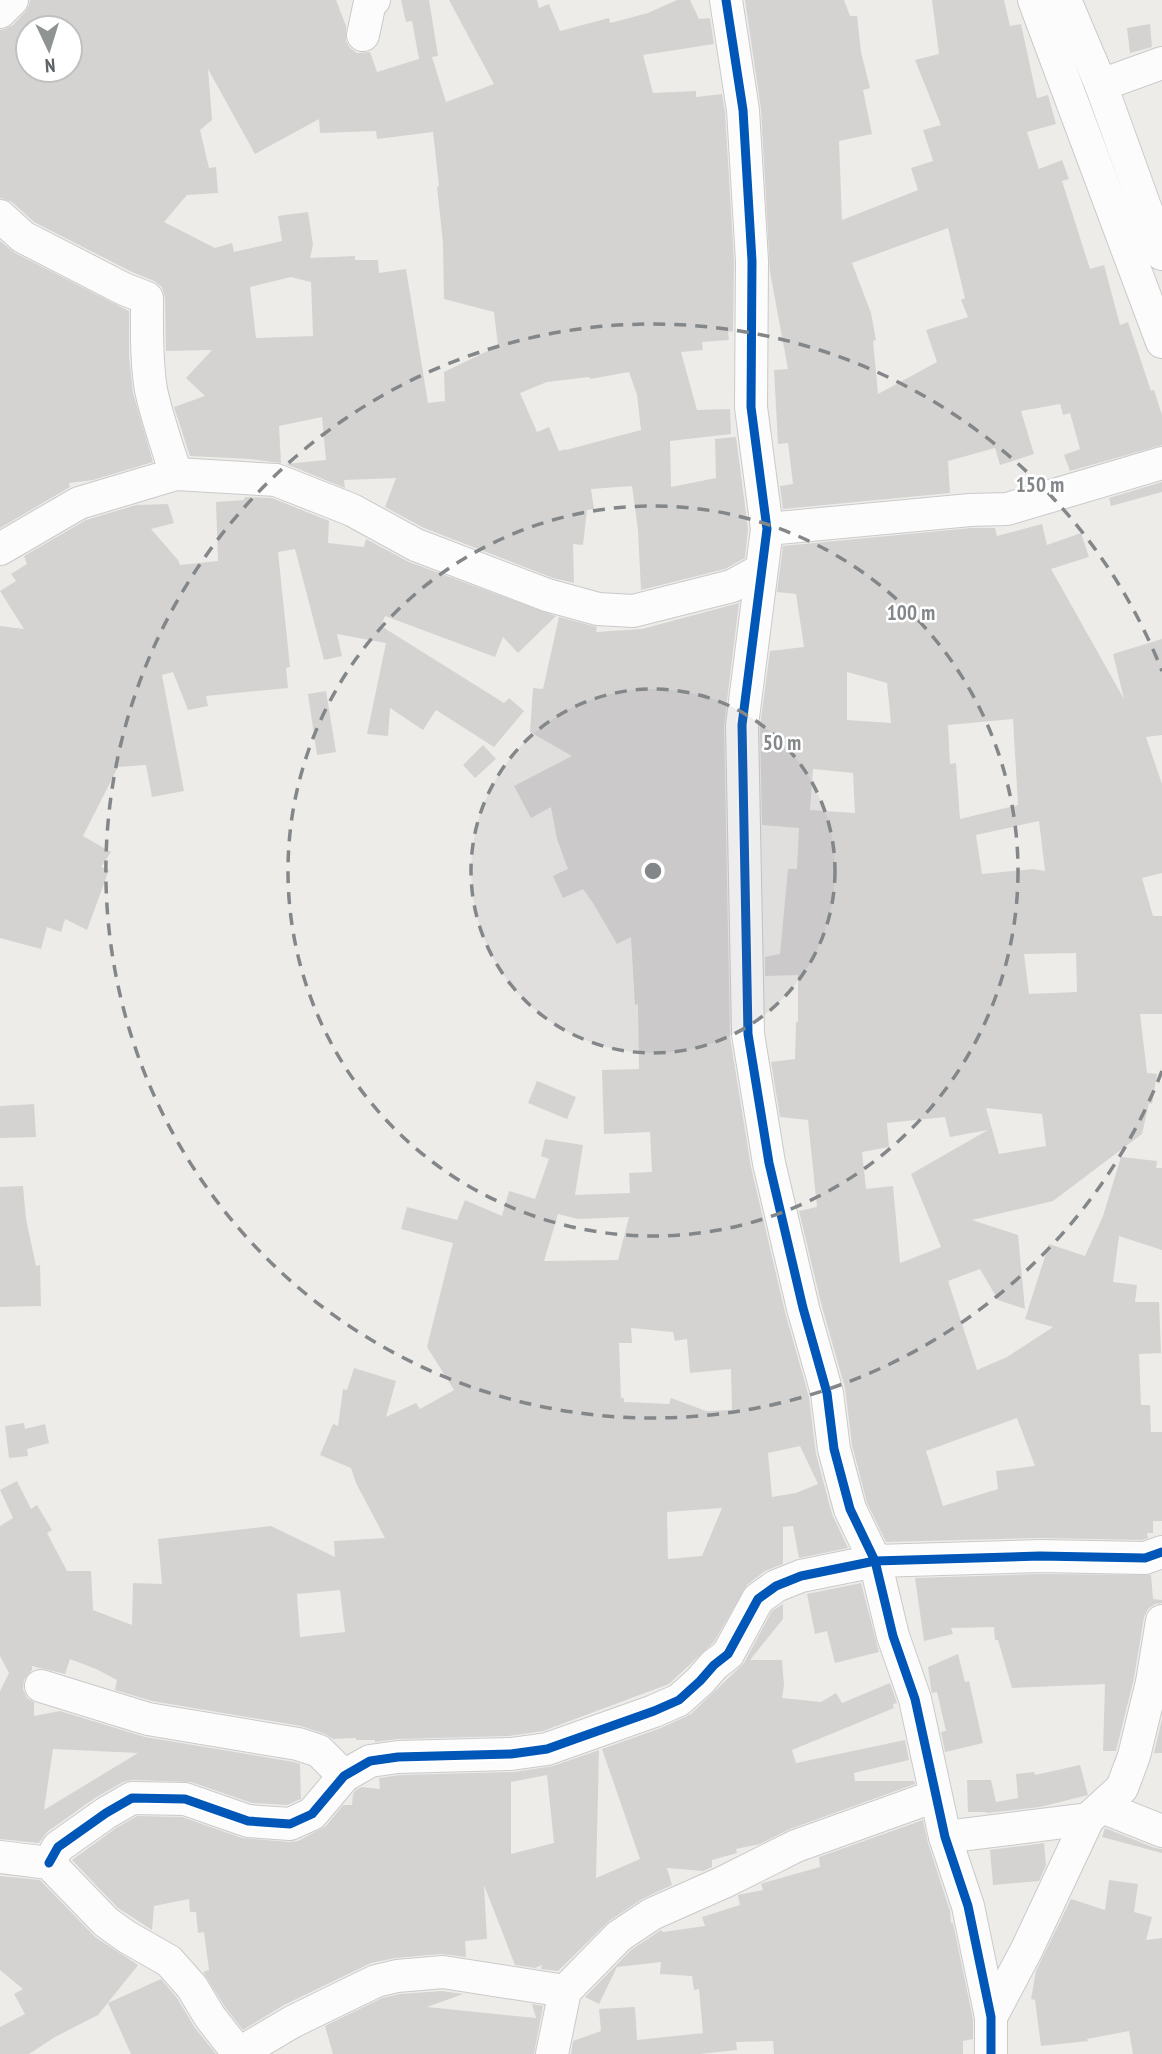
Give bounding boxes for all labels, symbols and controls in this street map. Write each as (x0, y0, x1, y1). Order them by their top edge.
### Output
north arrow (14, 14, 84, 84)
text: N (44, 54, 56, 78)
text: 150 m (1016, 471, 1064, 498)
text: 100 m (887, 599, 935, 626)
text: 50 m (763, 729, 801, 756)
centre of rings (641, 859, 665, 883)

